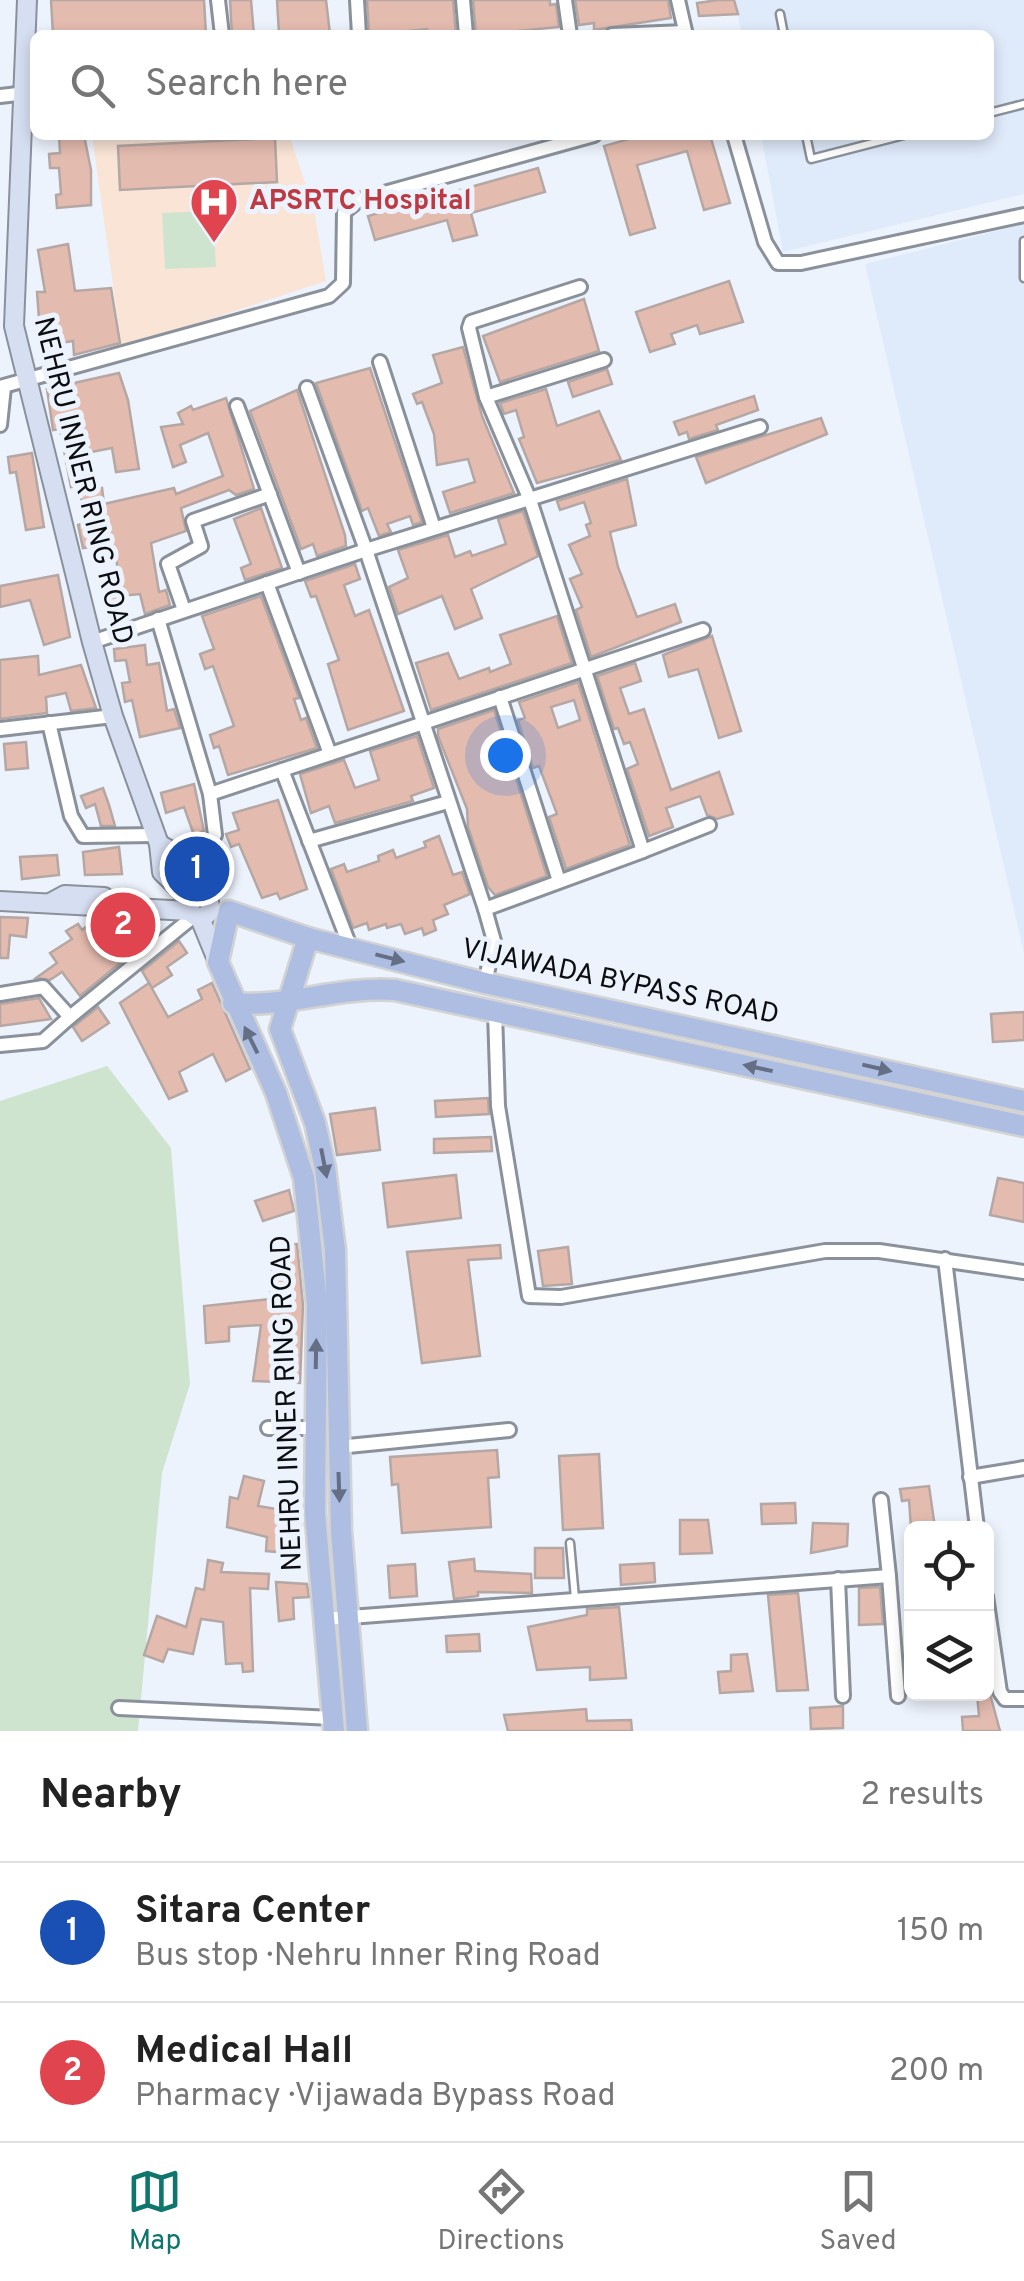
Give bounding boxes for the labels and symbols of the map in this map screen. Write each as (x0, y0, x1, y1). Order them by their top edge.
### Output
hospital icon: APSRTC Hospital (188, 176, 240, 244)
place label: APSRTC Hospital (249, 184, 472, 220)
street label: NEHRU INNER RING ROAD (24, 313, 140, 649)
your location (480, 730, 531, 781)
pin: 1 (164, 832, 230, 906)
pin: 2 (90, 888, 156, 962)
street label: VIJAWADA BYPASS ROAD (458, 932, 782, 1034)
one-way arrow (375, 951, 406, 967)
one-way arrow (243, 1025, 260, 1054)
one-way arrow (742, 1060, 773, 1076)
one-way arrow (862, 1061, 893, 1076)
one-way arrow (316, 1148, 332, 1179)
street label: NEHRU INNER RING ROAD (264, 1234, 312, 1572)
one-way arrow (308, 1338, 324, 1370)
one-way arrow (331, 1472, 347, 1504)

